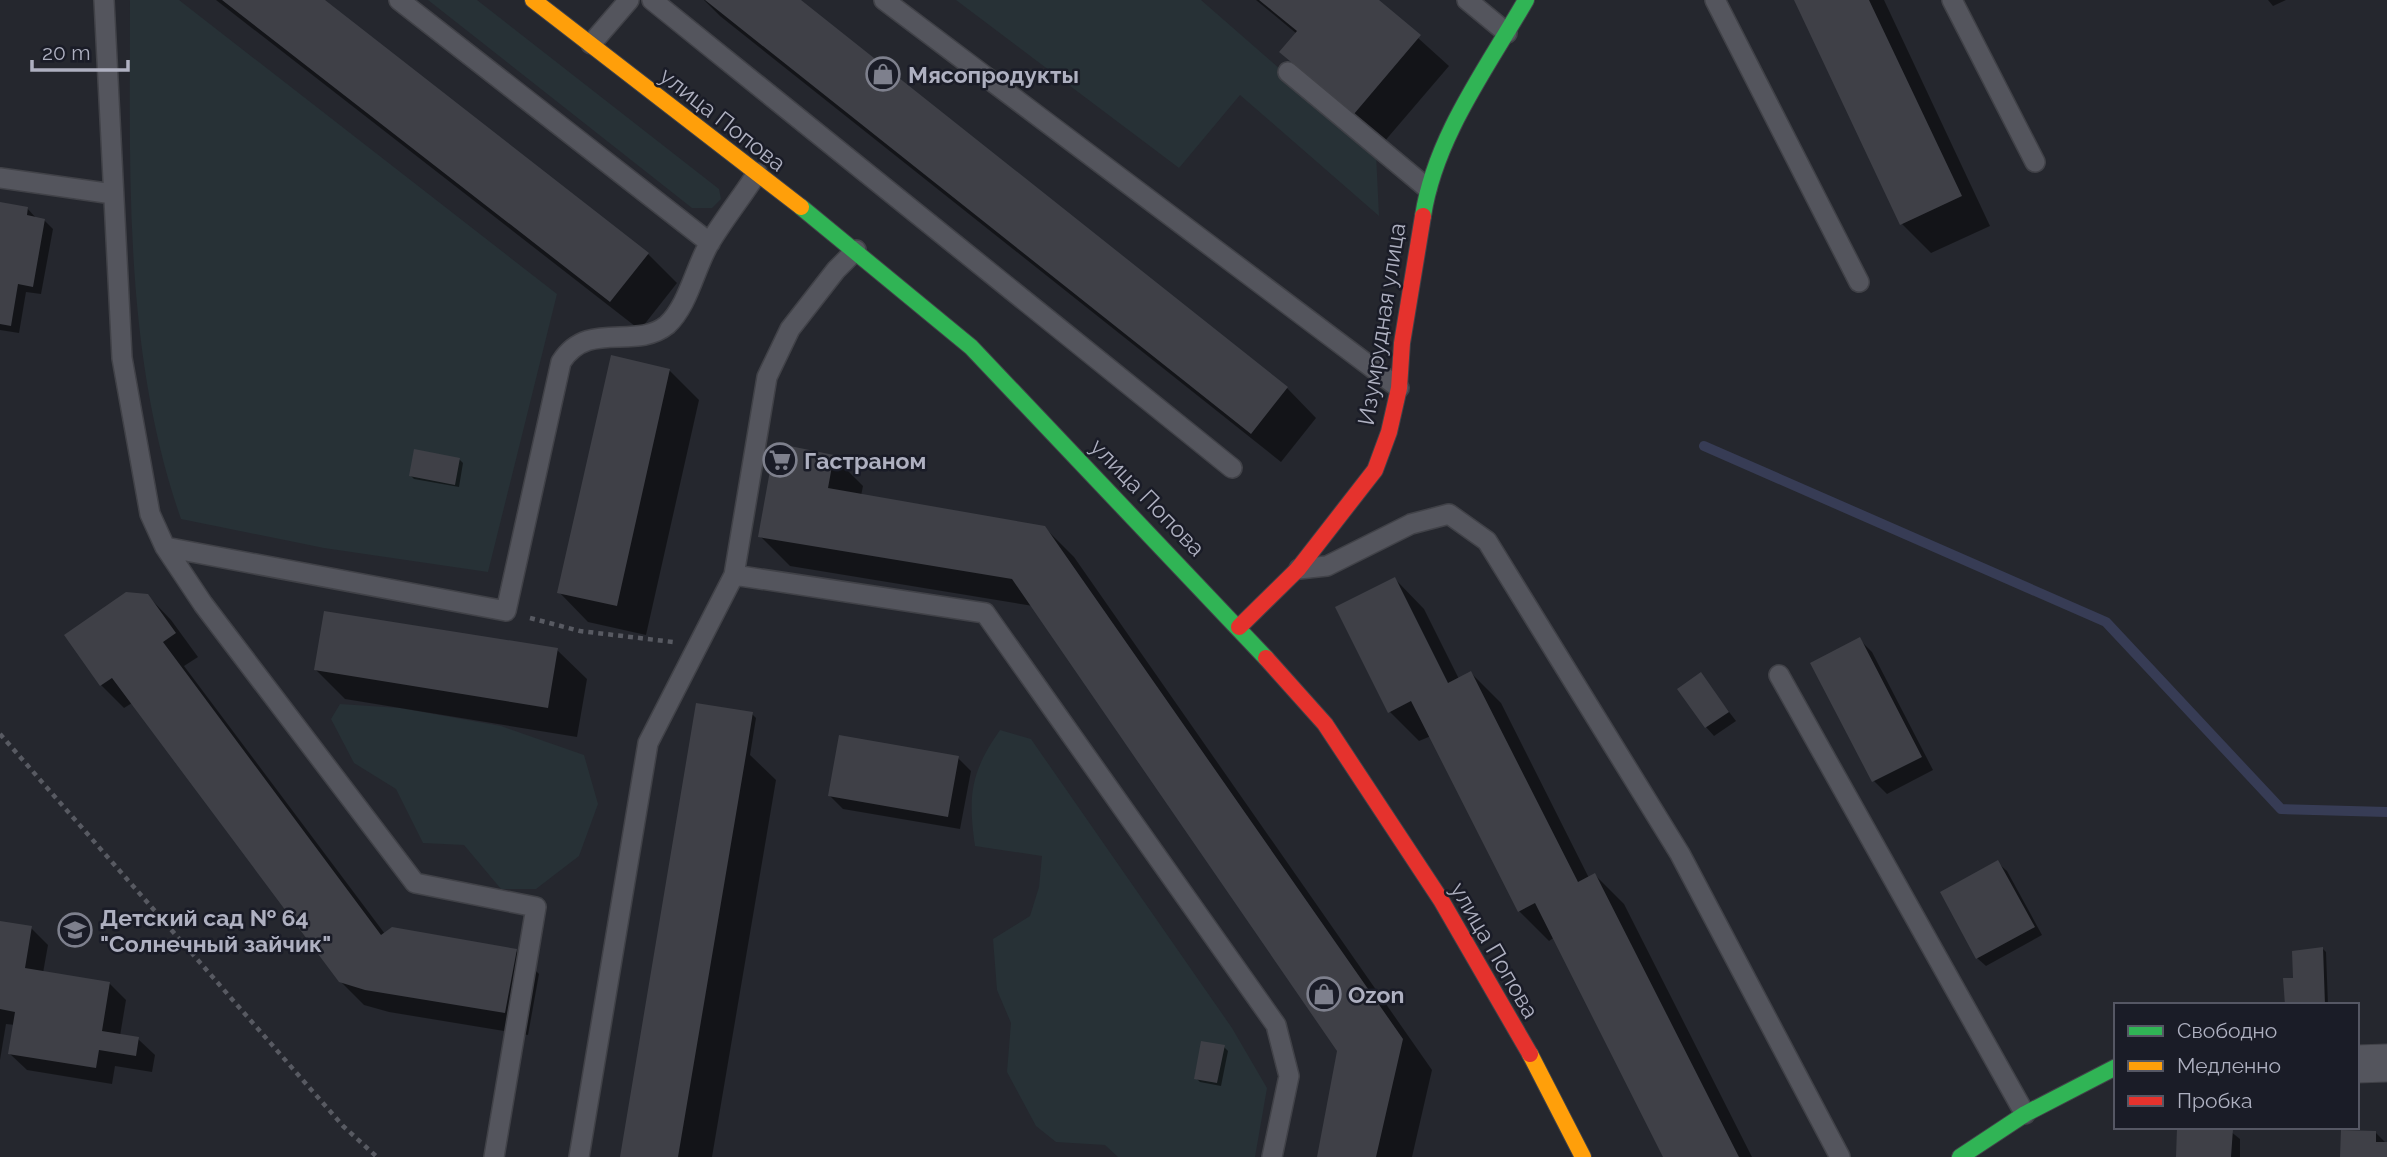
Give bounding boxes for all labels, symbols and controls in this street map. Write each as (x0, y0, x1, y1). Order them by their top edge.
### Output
scale bar (32, 28, 128, 72)
text: 20 m (42, 40, 90, 65)
shop icon: Мясопродукты (864, 55, 902, 93)
street label: улица Попова (655, 61, 791, 177)
place label: Мясопродукты (908, 61, 1079, 88)
street label: Изумрудная улица (1352, 221, 1410, 427)
street label: улица Попова (1085, 433, 1211, 561)
supermarket icon: Гастраном (761, 441, 799, 479)
place label: Гастраном (804, 447, 926, 474)
street label: улица Попова (1445, 877, 1545, 1023)
place label: Детский сад № 64 "Солнечный зайчик" (100, 904, 331, 957)
school or university icon: Детский сад № 64 "Солнечный зайчик" (56, 911, 94, 949)
shop icon: Ozon (1305, 975, 1343, 1013)
place label: Ozon (1348, 981, 1404, 1008)
legend (2114, 1003, 2359, 1129)
text: Свободно (2177, 1018, 2277, 1043)
text: Медленно (2177, 1053, 2281, 1078)
text: Пробка (2177, 1088, 2253, 1113)

